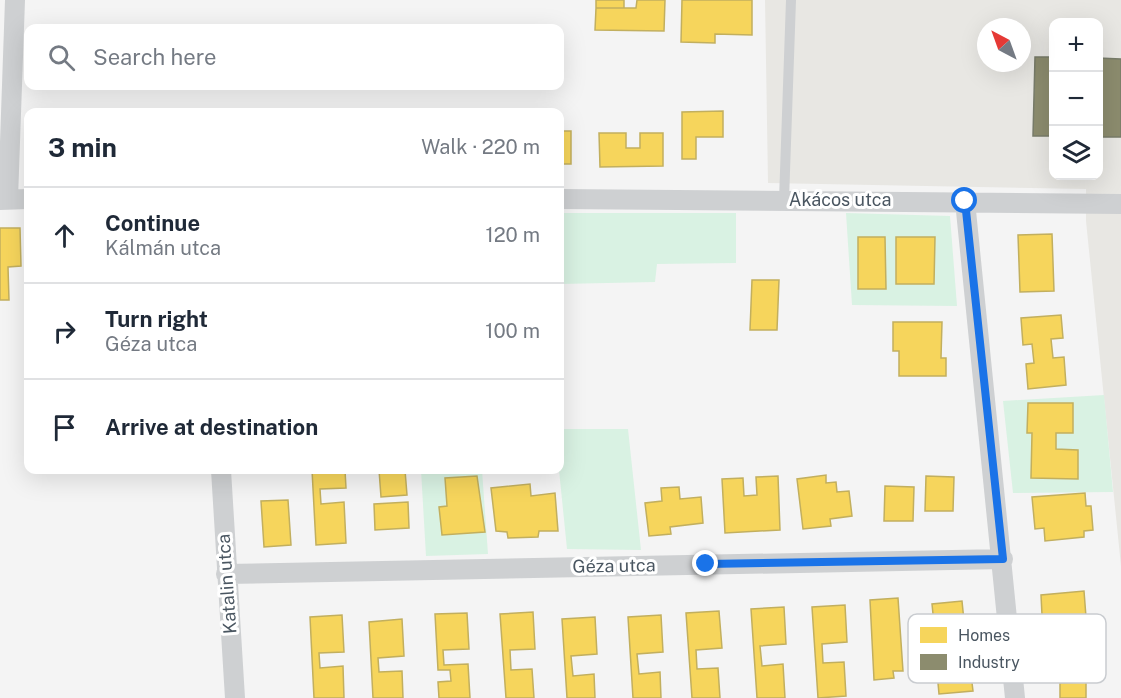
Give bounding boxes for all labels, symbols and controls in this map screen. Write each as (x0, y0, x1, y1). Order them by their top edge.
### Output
north arrow (977, 18, 1031, 72)
map controls (1049, 18, 1103, 180)
button: + (1049, 18, 1103, 72)
search box (24, 24, 564, 90)
icon: search (45, 41, 78, 74)
text: Search here (93, 44, 217, 70)
button: − (1049, 72, 1103, 126)
button: layers (1049, 126, 1103, 180)
text: 3 min (48, 132, 117, 163)
text: Walk · 220 m (421, 135, 540, 159)
route start (951, 187, 977, 213)
street label: Akácos utca (789, 189, 891, 210)
text: Continue (105, 210, 200, 236)
icon: ahead (48, 219, 81, 252)
text: 120 m (486, 223, 540, 247)
text: Kálmán utca (105, 236, 221, 260)
text: Turn right (105, 306, 208, 332)
icon: right (48, 315, 81, 348)
text: 100 m (485, 319, 540, 343)
text: Géza utca (105, 332, 197, 356)
icon: arrive (48, 411, 81, 444)
text: Arrive at destination (105, 414, 318, 440)
street label: Katalin utca (213, 533, 240, 635)
route end (692, 550, 718, 576)
street label: Géza utca (572, 554, 656, 577)
legend (908, 614, 1106, 683)
text: Homes (958, 626, 1010, 645)
text: Industry (958, 653, 1020, 672)

